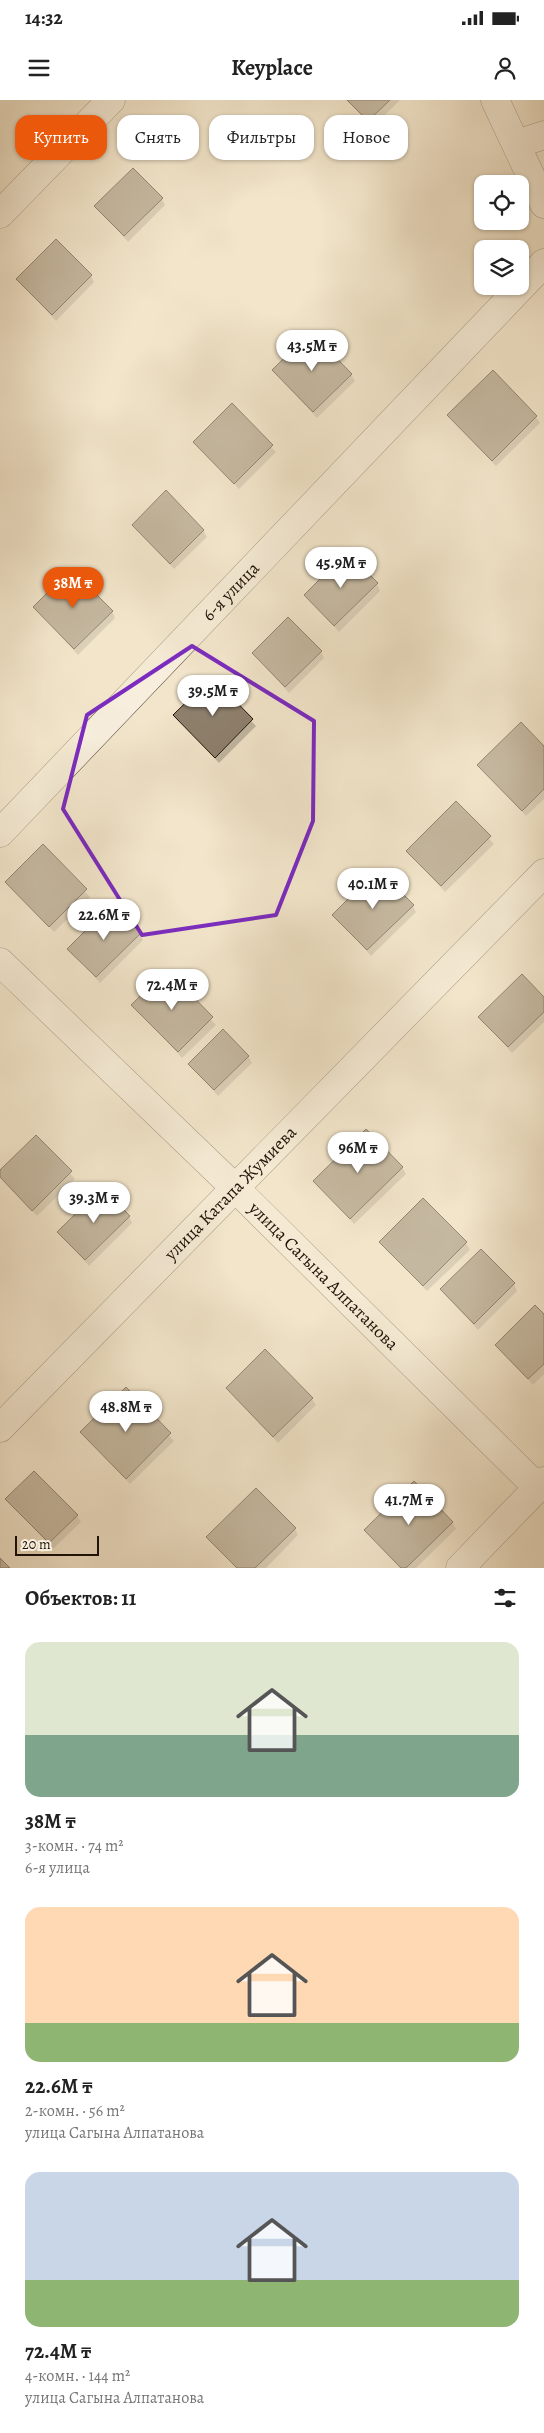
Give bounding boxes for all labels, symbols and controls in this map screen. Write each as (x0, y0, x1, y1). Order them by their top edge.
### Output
text: 14:32 (25, 5, 63, 31)
text: Keyplace (231, 53, 313, 83)
icon: menu (25, 54, 53, 82)
icon: person (491, 54, 519, 82)
chip: Купить (15, 115, 107, 160)
chip: Снять (117, 115, 199, 160)
chip: Фильтры (209, 115, 314, 160)
chip: Новое (324, 115, 408, 160)
map controls (474, 175, 529, 295)
button: locate (474, 175, 529, 230)
button: layers (474, 240, 529, 295)
pin: 43.5M ₸ (266, 330, 358, 372)
text: 43.5M ₸ (287, 335, 337, 357)
pin: 45.9M ₸ (295, 546, 387, 589)
text: 45.9M ₸ (316, 552, 366, 574)
street label: 6-я улица (197, 556, 265, 626)
pin: 38M ₸ (38, 566, 108, 609)
text: 38M ₸ (54, 572, 92, 594)
pin: 39.5M ₸ (167, 674, 259, 717)
text: 39.5M ₸ (188, 680, 238, 702)
pin: 40.1M ₸ (327, 868, 419, 910)
text: 40.1M ₸ (348, 873, 398, 895)
pin: 22.6M ₸ (58, 898, 150, 941)
text: 22.6M ₸ (78, 904, 130, 926)
pin: 72.4M ₸ (126, 968, 218, 1011)
text: 72.4M ₸ (147, 974, 197, 996)
street label: улица Катапа Жумиева (158, 1120, 302, 1266)
pin: 96M ₸ (323, 1132, 393, 1174)
text: 96M ₸ (339, 1137, 377, 1159)
pin: 39.3M ₸ (48, 1182, 140, 1224)
text: 39.3M ₸ (69, 1187, 119, 1209)
street label: улица Сагына Алпатанова (243, 1196, 404, 1356)
pin: 48.8M ₸ (80, 1390, 172, 1433)
text: 48.8M ₸ (100, 1396, 152, 1418)
pin: 41.7M ₸ (363, 1484, 455, 1526)
text: 41.7M ₸ (385, 1489, 433, 1511)
scale bar (15, 1533, 99, 1556)
text: 20 m (22, 1535, 51, 1554)
text: Объектов: 11 (25, 1584, 136, 1612)
icon: filters (491, 1584, 519, 1612)
icon: home (227, 1675, 317, 1765)
text: 38M ₸ (25, 1807, 76, 1835)
text: 3-комн. · 74 m² (25, 1835, 124, 1857)
text: 6-я улица (25, 1857, 90, 1879)
icon: home (227, 1940, 317, 2030)
text: 22.6M ₸ (25, 2072, 92, 2100)
text: 2-комн. · 56 m² (25, 2100, 125, 2122)
text: улица Сагына Алпатанова (25, 2122, 204, 2144)
icon: home (227, 2205, 317, 2295)
text: 72.4M ₸ (25, 2337, 91, 2365)
text: 4-комн. · 144 m² (25, 2365, 130, 2387)
text: улица Сагына Алпатанова (25, 2387, 204, 2409)

